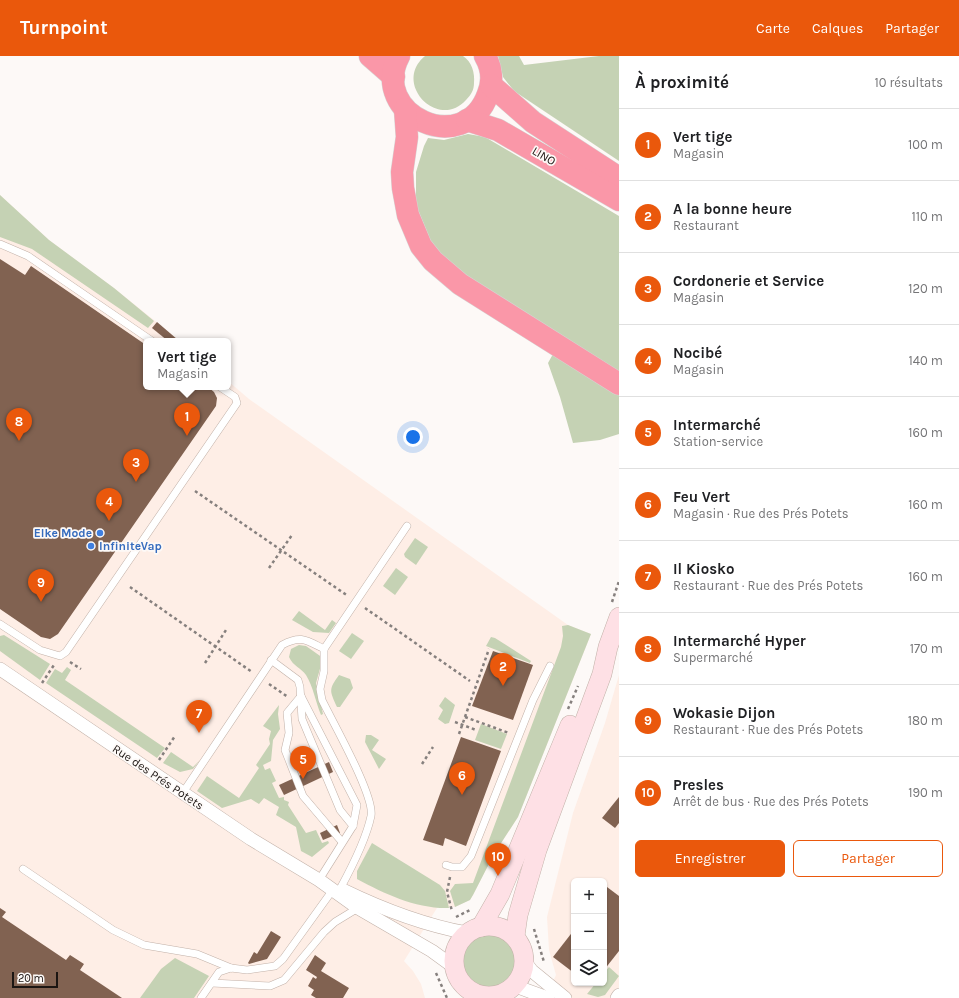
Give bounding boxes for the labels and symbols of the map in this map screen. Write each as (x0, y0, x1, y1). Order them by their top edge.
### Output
street label: LINO (530, 144, 559, 168)
pin: 1 (174, 403, 200, 436)
pin: 8 (6, 408, 32, 441)
your location (403, 427, 423, 447)
pin: 3 (123, 449, 149, 482)
pin: 4 (96, 488, 122, 521)
place label: Elke Mode (34, 526, 92, 540)
marker: Elke Mode (95, 528, 105, 538)
place label: InfiniteVap (99, 539, 162, 553)
marker: InfiniteVap (86, 541, 96, 551)
pin: 9 (28, 569, 54, 602)
pin: 2 (490, 653, 516, 686)
pin: 7 (186, 700, 212, 733)
street label: Rue des Prés Potets (110, 741, 206, 813)
pin: 5 (290, 746, 316, 779)
pin: 6 (449, 762, 475, 795)
pin: 10 (485, 843, 511, 876)
scale bar (12, 970, 58, 989)

